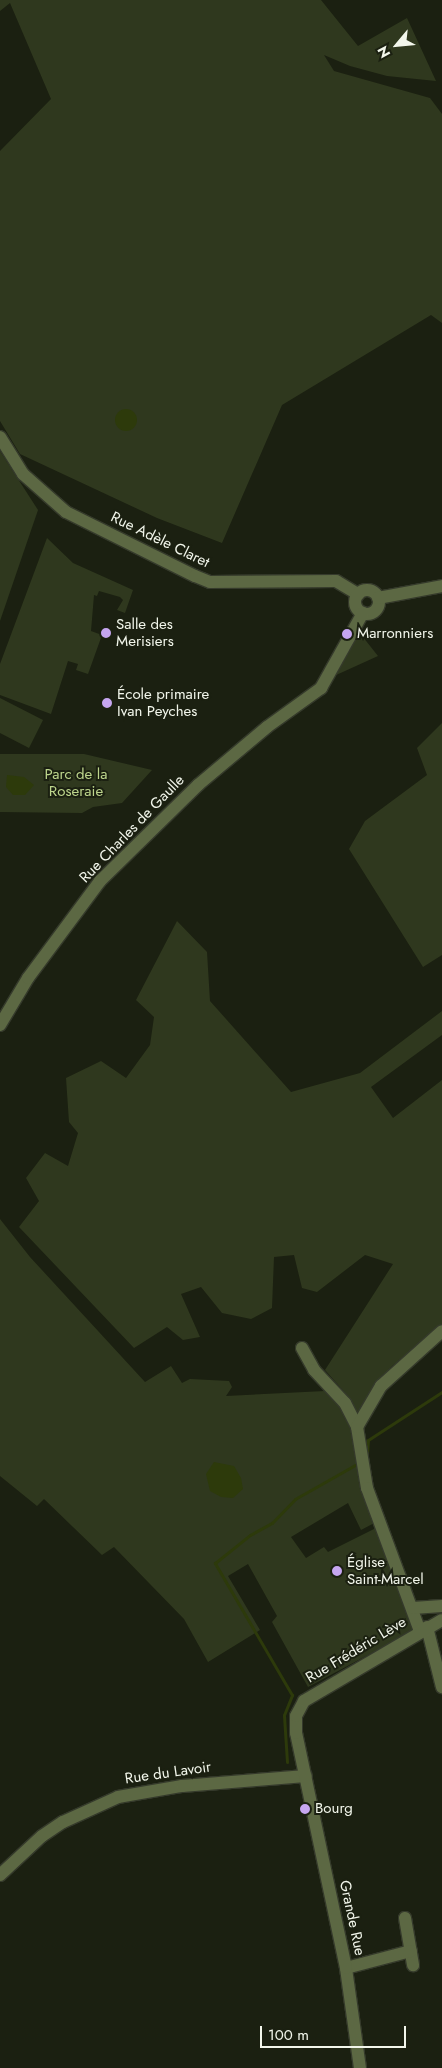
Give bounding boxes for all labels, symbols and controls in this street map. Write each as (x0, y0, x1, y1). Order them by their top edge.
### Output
north arrow (372, 20, 422, 70)
text: N (372, 42, 395, 62)
street label: Rue Adèle Claret (108, 508, 212, 572)
place label: Salle des Merisiers (116, 615, 174, 650)
place label: Marronniers (357, 625, 433, 643)
marker: Salle des Merisiers (100, 627, 112, 639)
marker: Marronniers (341, 628, 353, 640)
place label: École primaire Ivan Peyches (117, 685, 209, 720)
marker: École primaire Ivan Peyches (101, 697, 113, 709)
park label: Parc de la Roseraie (44, 765, 108, 800)
street label: Rue Charles de Gaulle (76, 771, 188, 887)
place label: Église Saint-Marcel (347, 1553, 424, 1588)
marker: Église Saint-Marcel (331, 1565, 343, 1577)
street label: Rue Frédéric Lève (303, 1613, 409, 1687)
street label: Rue du Lavoir (124, 1758, 212, 1788)
place label: Bourg (315, 1800, 353, 1818)
marker: Bourg (299, 1803, 311, 1815)
street label: Grande Rue (335, 1879, 369, 1957)
scale bar (262, 2016, 408, 2048)
text: 100 m (268, 2024, 309, 2046)

